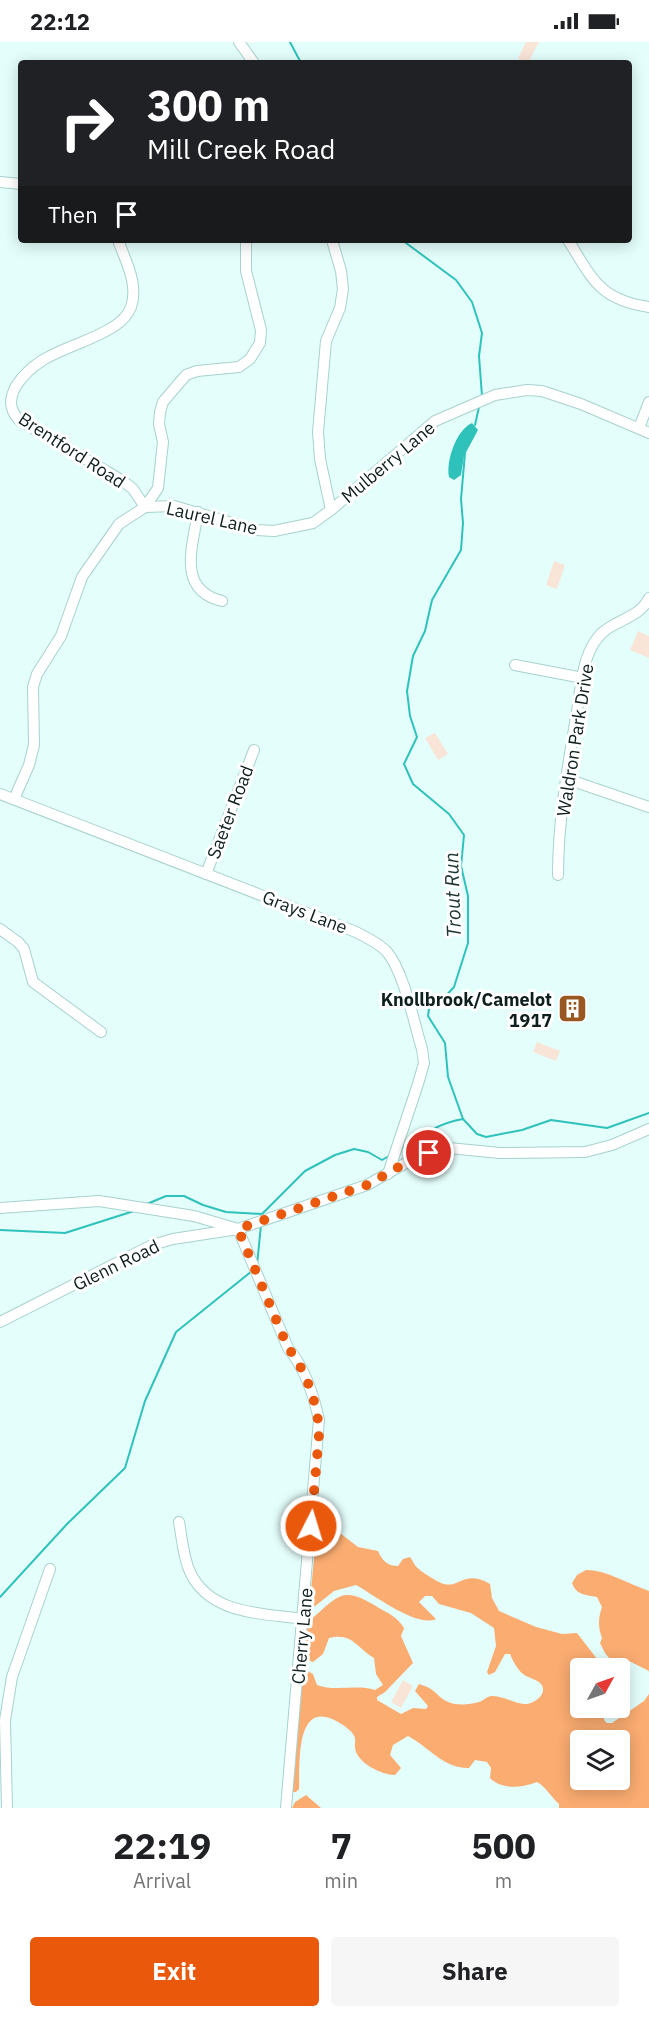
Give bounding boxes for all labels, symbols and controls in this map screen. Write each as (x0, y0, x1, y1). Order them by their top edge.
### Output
text: 22:12 (30, 7, 90, 36)
text: 300 m (147, 78, 270, 133)
icon: right (48, 84, 126, 162)
text: Mill Creek Road (147, 131, 335, 166)
icon: arrive (110, 198, 143, 231)
text: Then (48, 200, 98, 229)
street label: Brentford Road (14, 407, 130, 493)
street label: Mulberry Lane (336, 416, 440, 508)
street label: Laurel Lane (164, 496, 260, 540)
street label: Waldron Park Drive (552, 662, 598, 818)
street label: Saeter Road (202, 762, 258, 862)
water label: Trout Run (437, 852, 467, 938)
street label: Grays Lane (259, 885, 351, 939)
place label: Knollbrook/Camelot 1917 (381, 988, 552, 1032)
building icon: Knollbrook/Camelot 1917 (557, 993, 589, 1025)
pin (403, 1127, 454, 1178)
icon: arrive (412, 1136, 445, 1169)
street label: Glenn Road (69, 1234, 163, 1296)
position arrow (279, 1494, 343, 1558)
street label: Cherry Lane (286, 1587, 318, 1685)
north arrow (570, 1658, 630, 1718)
map controls (570, 1658, 630, 1790)
button: layers (570, 1730, 630, 1790)
text: 22:19 (113, 1822, 211, 1869)
text: 7 (330, 1822, 352, 1869)
text: 500 (471, 1822, 536, 1869)
text: Arrival (133, 1867, 191, 1894)
text: min (324, 1867, 358, 1894)
text: m (495, 1867, 512, 1894)
button: Exit (30, 1937, 319, 2006)
button: Share (331, 1937, 619, 2006)

